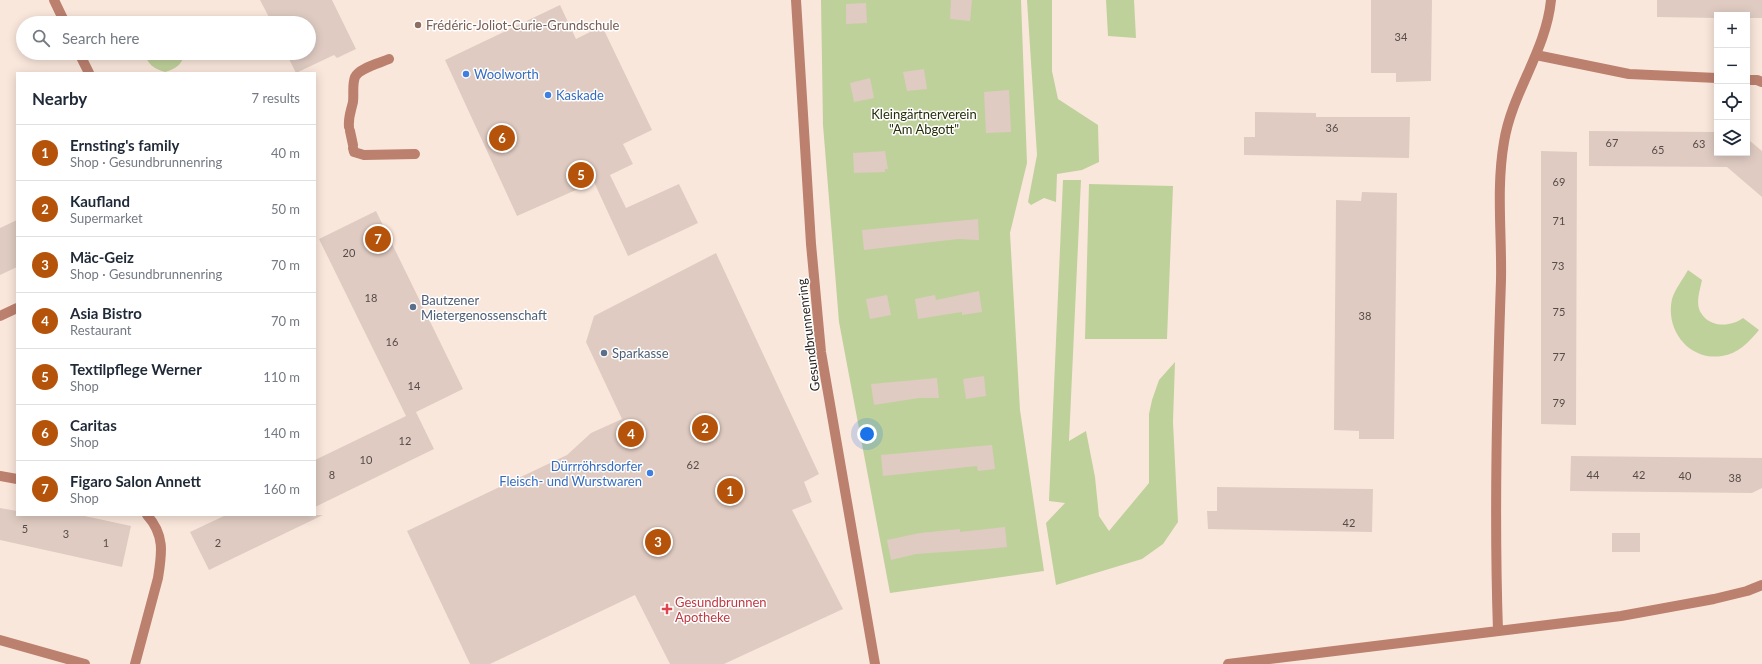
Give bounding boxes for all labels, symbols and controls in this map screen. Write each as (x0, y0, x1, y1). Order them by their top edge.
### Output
map controls (1714, 12, 1750, 156)
button: + (1714, 12, 1750, 48)
search box (16, 16, 316, 60)
place label: Frédéric-Joliot-Curie-Grundschule (426, 17, 620, 33)
marker: Frédéric-Joliot-Curie-Grundschule (413, 20, 423, 30)
icon: search (30, 27, 52, 49)
text: Search here (62, 29, 139, 47)
house number: 34 (1395, 30, 1408, 43)
button: − (1714, 48, 1750, 84)
place label: Woolworth (474, 66, 539, 82)
marker: Woolworth (461, 69, 471, 79)
button: locate (1714, 84, 1750, 120)
place label: Kaskade (556, 87, 604, 103)
text: Nearby (32, 88, 87, 109)
text: 7 results (252, 90, 300, 106)
marker: Kaskade (543, 90, 553, 100)
park label: Kleingärtnerverein "Am Abgott" (871, 106, 977, 137)
button: layers (1714, 120, 1750, 156)
house number: 36 (1326, 121, 1338, 134)
pin: 6 (489, 123, 515, 153)
text: Ernsting's family (70, 136, 179, 154)
house number: 67 (1606, 136, 1618, 149)
house number: 63 (1693, 137, 1705, 150)
house number: 65 (1652, 143, 1664, 156)
text: 1 (41, 145, 49, 161)
text: 40 m (271, 145, 300, 161)
text: Shop · Gesundbrunnenring (70, 154, 222, 170)
pin: 5 (568, 160, 594, 190)
house number: 69 (1553, 175, 1565, 188)
text: Kaufland (70, 192, 130, 210)
text: 2 (41, 201, 49, 217)
text: 50 m (271, 201, 300, 217)
text: Supermarket (70, 210, 143, 226)
house number: 71 (1553, 214, 1565, 227)
pin: 7 (365, 224, 391, 254)
house number: 20 (343, 246, 356, 259)
text: Mäc-Geiz (70, 248, 134, 266)
text: 3 (41, 257, 49, 273)
text: 70 m (271, 257, 300, 273)
house number: 73 (1552, 259, 1564, 272)
text: Shop · Gesundbrunnenring (70, 266, 222, 282)
street label: Gesundbrunnenring (793, 277, 823, 392)
house number: 18 (365, 291, 377, 304)
place label: Bautzener Mietergenossenschaft (421, 292, 547, 323)
marker: Bautzener Mietergenossenschaft (408, 302, 418, 312)
text: Asia Bistro (70, 304, 142, 322)
house number: 75 (1553, 305, 1565, 318)
house number: 38 (1359, 309, 1371, 322)
text: 4 (41, 313, 49, 329)
text: 70 m (271, 313, 300, 329)
text: Restaurant (70, 322, 132, 338)
house number: 16 (386, 335, 398, 348)
place label: Sparkasse (612, 345, 669, 361)
marker: Sparkasse (599, 348, 609, 358)
house number: 77 (1553, 350, 1565, 363)
text: Textilpflege Werner (70, 360, 202, 378)
text: 5 (41, 369, 49, 385)
text: 110 m (263, 369, 300, 385)
text: Shop (70, 378, 99, 394)
house number: 14 (408, 379, 421, 392)
house number: 79 (1553, 396, 1565, 409)
pin: 2 (692, 413, 718, 443)
text: Caritas (70, 416, 117, 434)
pin: 4 (618, 419, 644, 449)
your location (857, 424, 877, 444)
text: 6 (41, 425, 49, 441)
text: 140 m (263, 425, 300, 441)
text: Shop (70, 434, 99, 450)
house number: 12 (399, 434, 411, 447)
house number: 10 (360, 453, 373, 466)
place label: Dürrröhrsdorfer Fleisch- und Wurstwaren (499, 458, 642, 489)
house number: 62 (687, 458, 699, 471)
house number: 8 (329, 468, 335, 481)
marker: Dürrröhrsdorfer Fleisch- und Wurstwaren (645, 468, 655, 478)
house number: 44 (1587, 468, 1600, 481)
house number: 42 (1633, 468, 1645, 481)
house number: 40 (1679, 469, 1692, 482)
house number: 38 (1729, 471, 1741, 484)
text: Figaro Salon Annett (70, 472, 201, 490)
pin: 1 (717, 476, 743, 506)
text: 7 (41, 481, 49, 497)
text: 160 m (263, 481, 300, 497)
text: Shop (70, 490, 99, 506)
house number: 42 (1343, 516, 1355, 529)
house number: 5 (22, 522, 28, 535)
house number: 3 (63, 527, 69, 540)
pin: 3 (645, 527, 671, 557)
house number: 1 (103, 536, 109, 549)
house number: 2 (215, 536, 221, 549)
place label: Gesundbrunnen Apotheke (675, 594, 767, 625)
marker: Gesundbrunnen Apotheke (662, 604, 672, 614)

